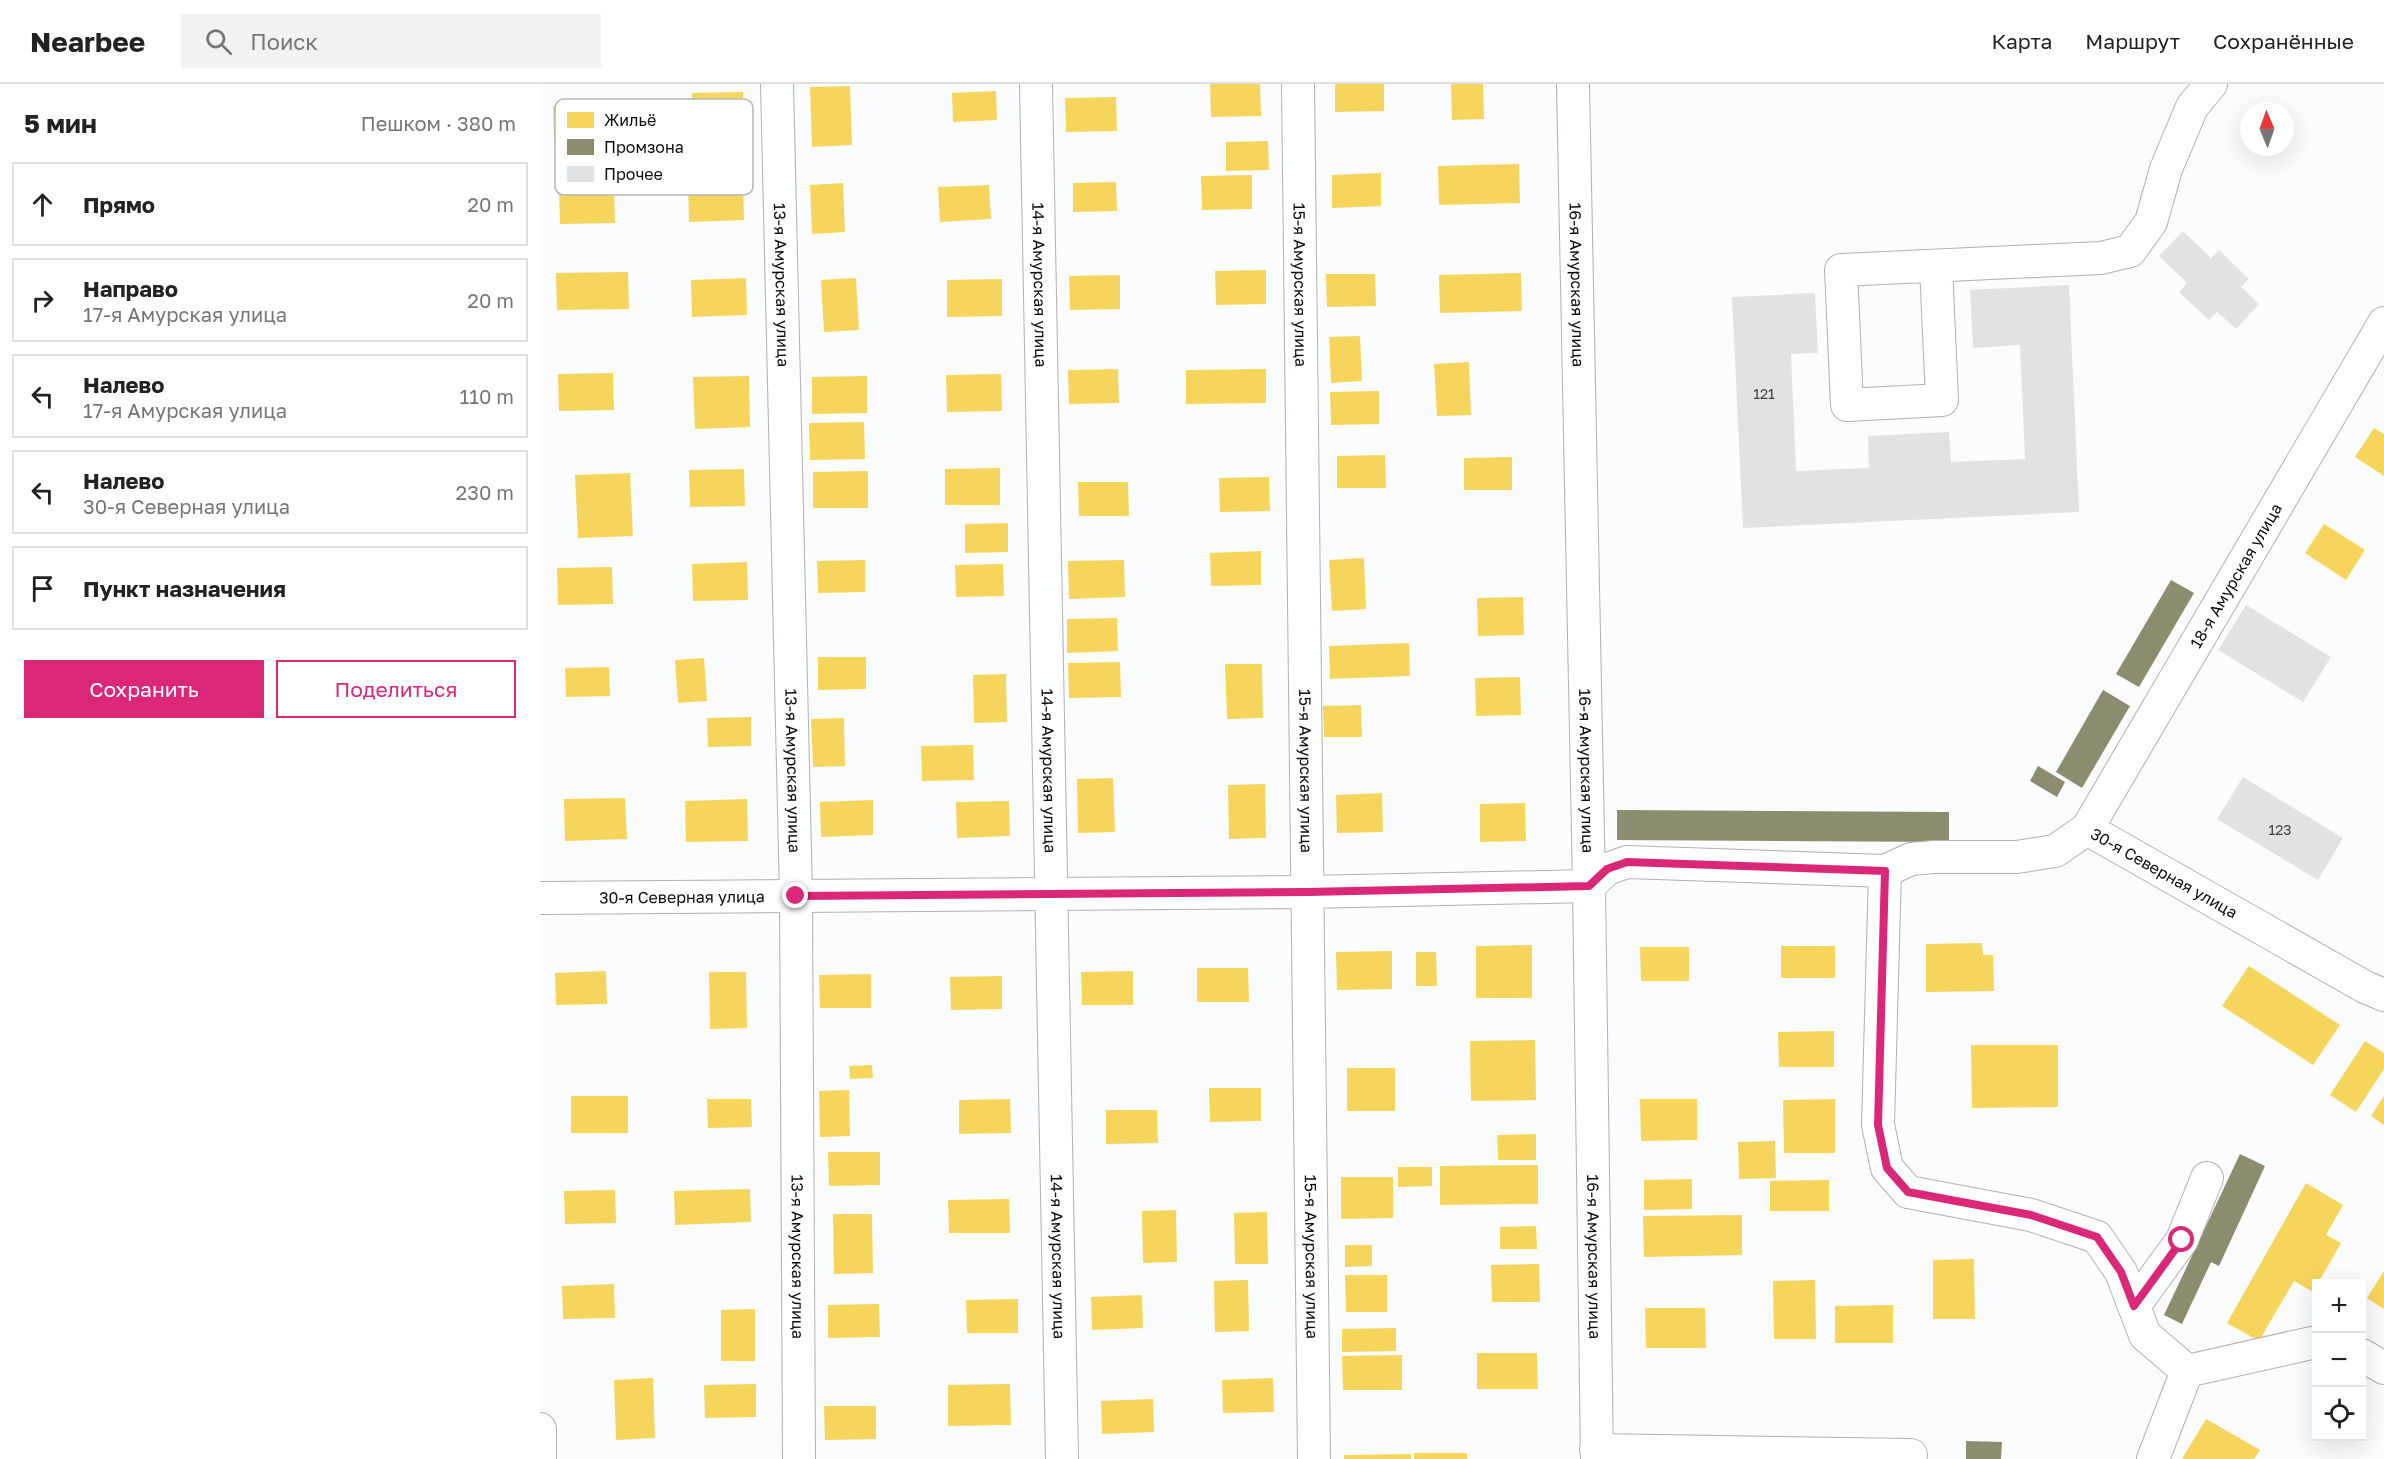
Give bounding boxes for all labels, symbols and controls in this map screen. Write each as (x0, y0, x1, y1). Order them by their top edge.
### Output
search box (181, 14, 601, 68)
text: Nearbee (30, 25, 145, 58)
icon: search (202, 25, 235, 58)
text: Поиск (250, 28, 318, 55)
text: Карта (1991, 28, 2052, 54)
text: Маршрут (2085, 28, 2180, 54)
text: Сохранённые (2213, 28, 2354, 54)
legend (555, 99, 753, 195)
north arrow (2240, 102, 2294, 156)
text: 5 мин (24, 108, 97, 139)
text: Жильё (604, 110, 656, 130)
text: Пешком · 380 m (361, 111, 516, 135)
text: Промзона (604, 137, 684, 157)
text: Прочее (604, 164, 663, 184)
icon: ahead (26, 188, 59, 221)
text: Прямо (83, 191, 155, 218)
text: 20 m (467, 192, 514, 216)
street label: 14-я Амурская улица (1028, 202, 1051, 368)
street label: 16-я Амурская улица (1565, 202, 1589, 367)
street label: 13-я Амурская улица (770, 203, 794, 367)
street label: 15-я Амурская улица (1289, 203, 1311, 367)
text: Направо (83, 275, 178, 302)
icon: right (26, 284, 59, 317)
text: 20 m (467, 288, 514, 312)
text: 17-я Амурская улица (83, 302, 287, 326)
text: Налево (83, 371, 165, 398)
icon: left (26, 380, 59, 413)
text: 110 m (460, 384, 514, 408)
house number: 121 (1753, 385, 1775, 402)
text: 17-я Амурская улица (83, 398, 287, 422)
text: Налево (83, 467, 165, 494)
icon: left (26, 476, 59, 509)
text: 230 m (456, 480, 514, 504)
text: 30-я Северная улица (83, 494, 290, 518)
street label: 18-я Амурская улица (2186, 499, 2286, 652)
icon: arrive (26, 572, 59, 605)
text: Пункт назначения (83, 575, 286, 602)
button: Сохранить (24, 660, 264, 718)
button: Поделиться (276, 660, 516, 718)
street label: 13-я Амурская улица (781, 688, 805, 853)
street label: 14-я Амурская улица (1037, 688, 1061, 853)
street label: 16-я Амурская улица (1575, 688, 1598, 853)
street label: 15-я Амурская улица (1295, 689, 1317, 853)
house number: 123 (2268, 821, 2292, 838)
street label: 30-я Северная улица (2087, 823, 2241, 923)
route end (782, 882, 808, 908)
street label: 30-я Северная улица (599, 886, 765, 908)
street label: 14-я Амурская улица (1047, 1174, 1070, 1339)
street label: 16-я Амурская улица (1583, 1174, 1605, 1339)
street label: 13-я Амурская улица (787, 1175, 808, 1339)
street label: 15-я Амурская улица (1301, 1175, 1323, 1339)
route start (2168, 1226, 2194, 1252)
map controls (2312, 1279, 2366, 1441)
button: + (2312, 1279, 2366, 1333)
button: − (2312, 1333, 2366, 1387)
button: locate (2312, 1387, 2366, 1441)

